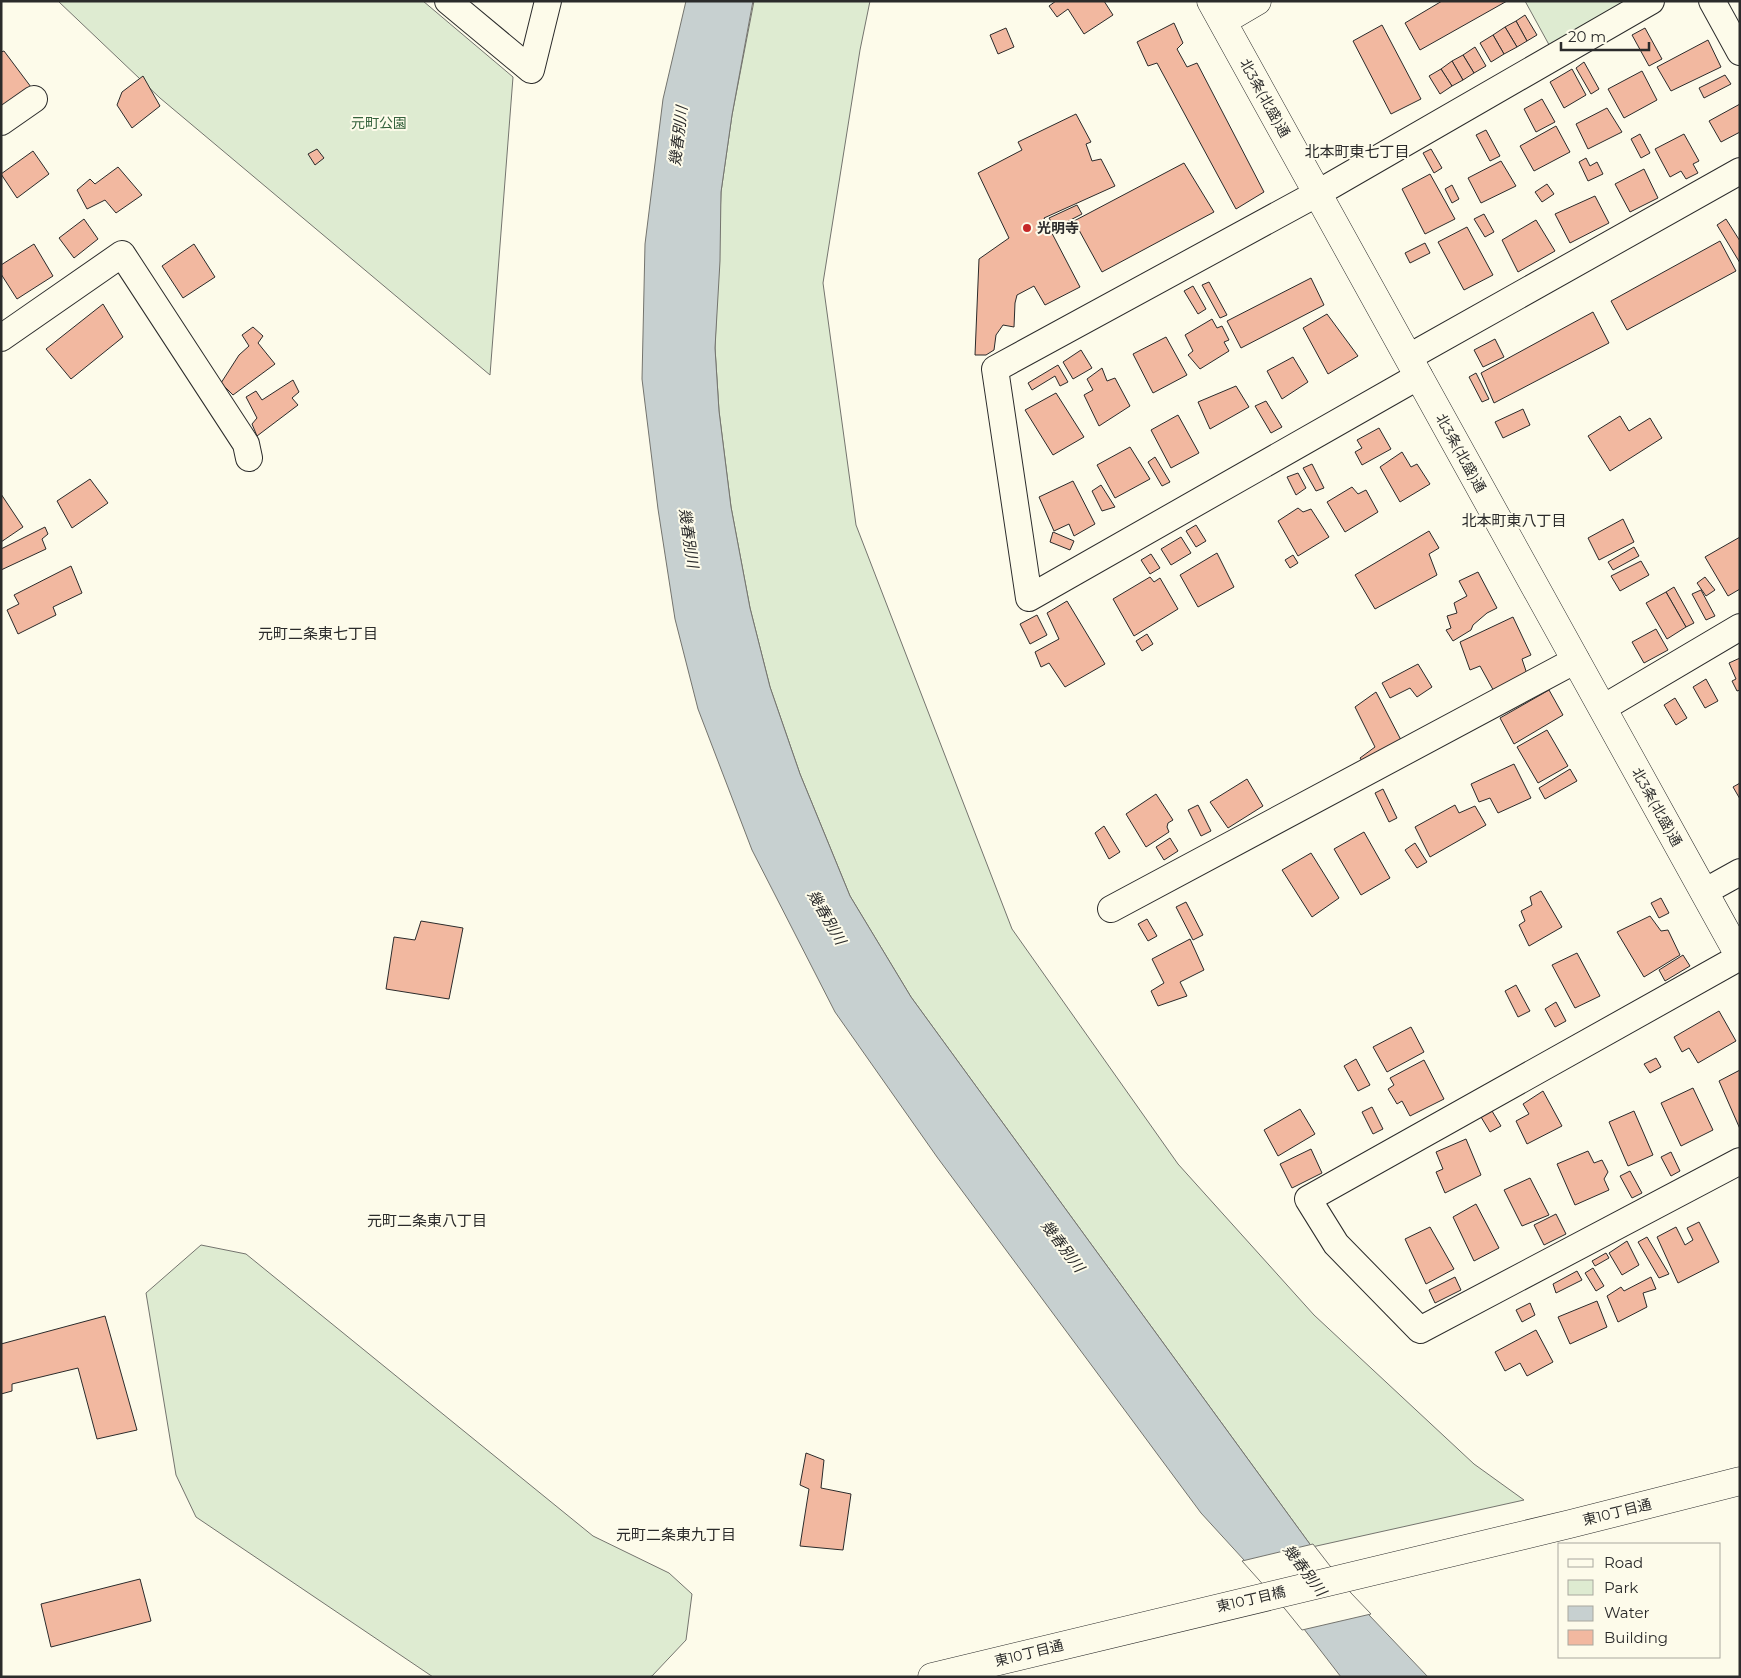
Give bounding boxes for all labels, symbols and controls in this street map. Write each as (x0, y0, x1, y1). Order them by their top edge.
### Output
scale bar (1561, 20, 1648, 52)
text: 20 m (1568, 27, 1606, 46)
street label: 北3条(北盛)通 (1236, 56, 1294, 140)
water label: 幾春別川 (665, 103, 691, 167)
park label: 元町公園 (351, 114, 407, 132)
district label: 北本町東七丁目 (1304, 142, 1410, 161)
place label: 光明寺 (1037, 219, 1079, 237)
marker: 光明寺 (1021, 222, 1033, 234)
street label: 北3条(北盛)通 (1432, 411, 1490, 495)
water label: 幾春別川 (675, 507, 703, 571)
district label: 北本町東八丁目 (1461, 511, 1567, 530)
district label: 元町二条東七丁目 (258, 624, 378, 643)
street label: 北3条(北盛)通 (1628, 765, 1686, 849)
water label: 幾春別川 (804, 886, 851, 949)
district label: 元町二条東八丁目 (367, 1211, 487, 1230)
water label: 幾春別川 (1037, 1216, 1090, 1277)
street label: 東10丁目通 (1581, 1495, 1653, 1529)
district label: 元町二条東九丁目 (616, 1525, 736, 1544)
water label: 幾春別川 (1279, 1540, 1332, 1601)
legend (1558, 1543, 1721, 1658)
text: Road (1604, 1553, 1643, 1572)
text: Park (1604, 1578, 1638, 1597)
street label: 東10丁目橋 (1215, 1582, 1287, 1616)
text: Water (1604, 1603, 1650, 1622)
text: Building (1604, 1628, 1668, 1647)
street label: 東10丁目通 (993, 1636, 1065, 1670)

